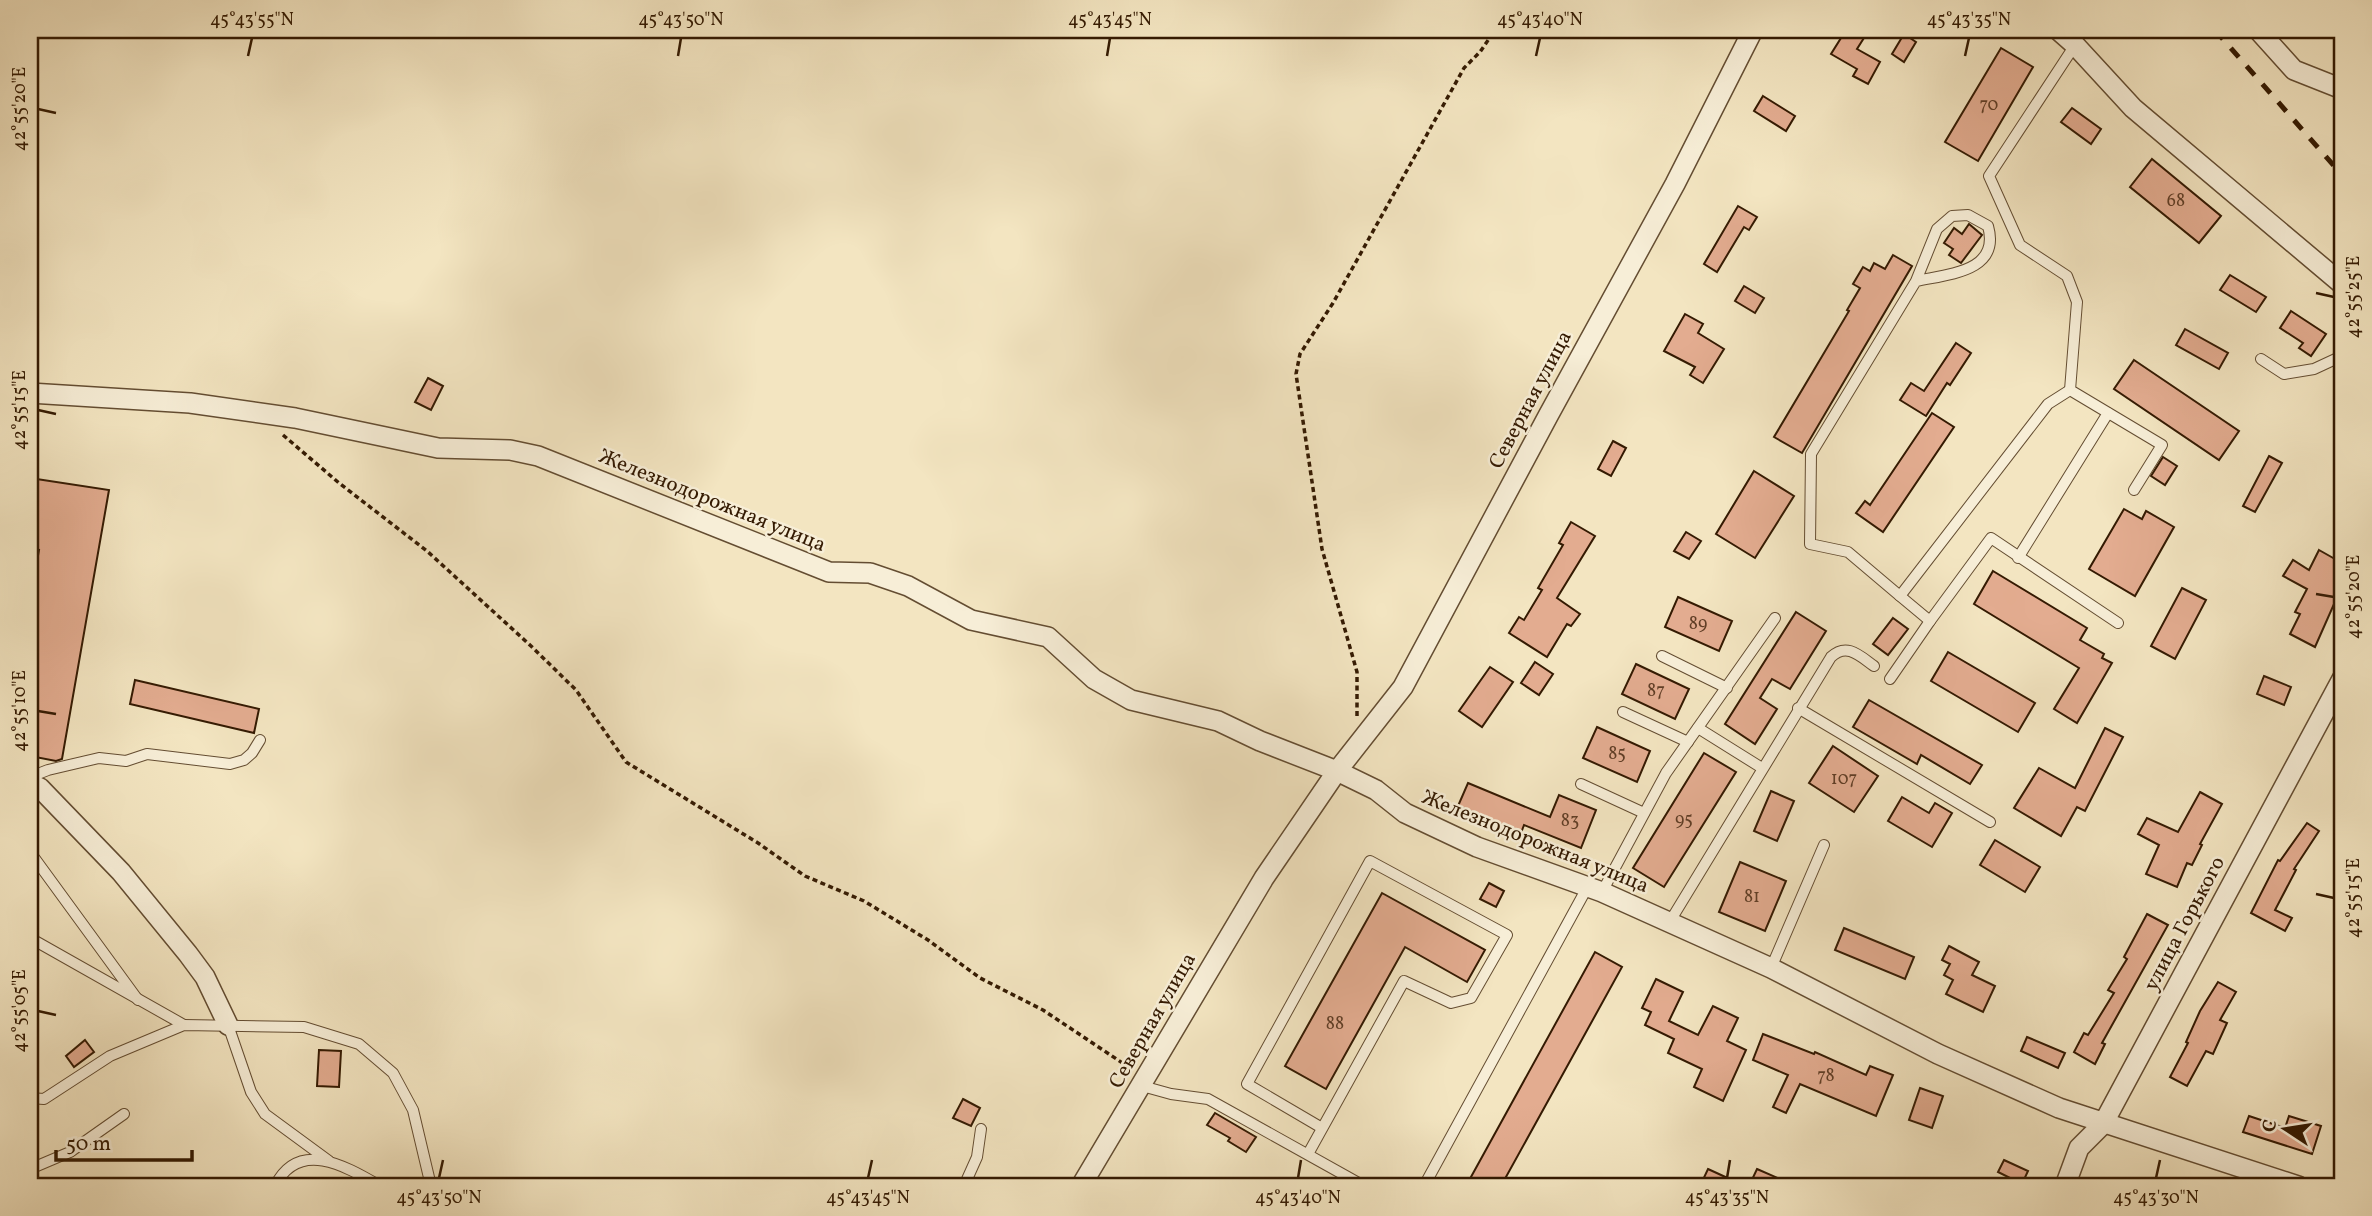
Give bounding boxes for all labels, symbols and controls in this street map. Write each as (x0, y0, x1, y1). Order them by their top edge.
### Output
text: 45°43'55"N (210, 8, 294, 33)
text: 45°43'50"N (638, 8, 724, 33)
text: 45°43'45"N (1068, 8, 1152, 33)
text: 45°43'40"N (1497, 8, 1583, 33)
text: 45°43'35"N (1927, 8, 2011, 33)
text: 42°55'20"E (8, 67, 33, 151)
house number: 70 (1980, 93, 1999, 118)
house number: 68 (2167, 189, 2185, 214)
text: 42°55'25"E (2342, 255, 2367, 338)
street label: Северная улица (1482, 326, 1580, 474)
text: 42°55'15"E (8, 370, 33, 450)
street label: Железнодорожная улица (594, 442, 830, 560)
text: 42°55'20"E (2342, 555, 2367, 639)
house number: 89 (1689, 612, 1707, 637)
text: 42°55'10"E (8, 670, 33, 752)
house number: 87 (1647, 679, 1665, 704)
house number: 85 (1608, 742, 1626, 767)
house number: 107 (1831, 767, 1857, 792)
street label: Железнодорожная улица (1417, 783, 1653, 901)
house number: 95 (1675, 808, 1693, 833)
house number: 83 (1561, 809, 1579, 834)
street label: улица Горького (2137, 852, 2233, 996)
text: 42°55'15"E (2342, 858, 2367, 938)
house number: 81 (1744, 885, 1760, 910)
street label: Северная улица (1102, 948, 1204, 1094)
text: 42°55'05"E (8, 969, 33, 1053)
house number: 88 (1326, 1012, 1344, 1037)
house number: 78 (1817, 1064, 1835, 1089)
north arrow (2250, 1094, 2320, 1164)
text: С (2256, 1117, 2284, 1135)
scale bar (56, 1118, 192, 1162)
text: 50 m (66, 1130, 111, 1159)
text: 45°43'50"N (396, 1186, 482, 1211)
text: 45°43'45"N (826, 1186, 910, 1211)
text: 45°43'40"N (1255, 1186, 1341, 1211)
text: 45°43'35"N (1685, 1186, 1769, 1211)
text: 45°43'30"N (2113, 1186, 2199, 1211)

